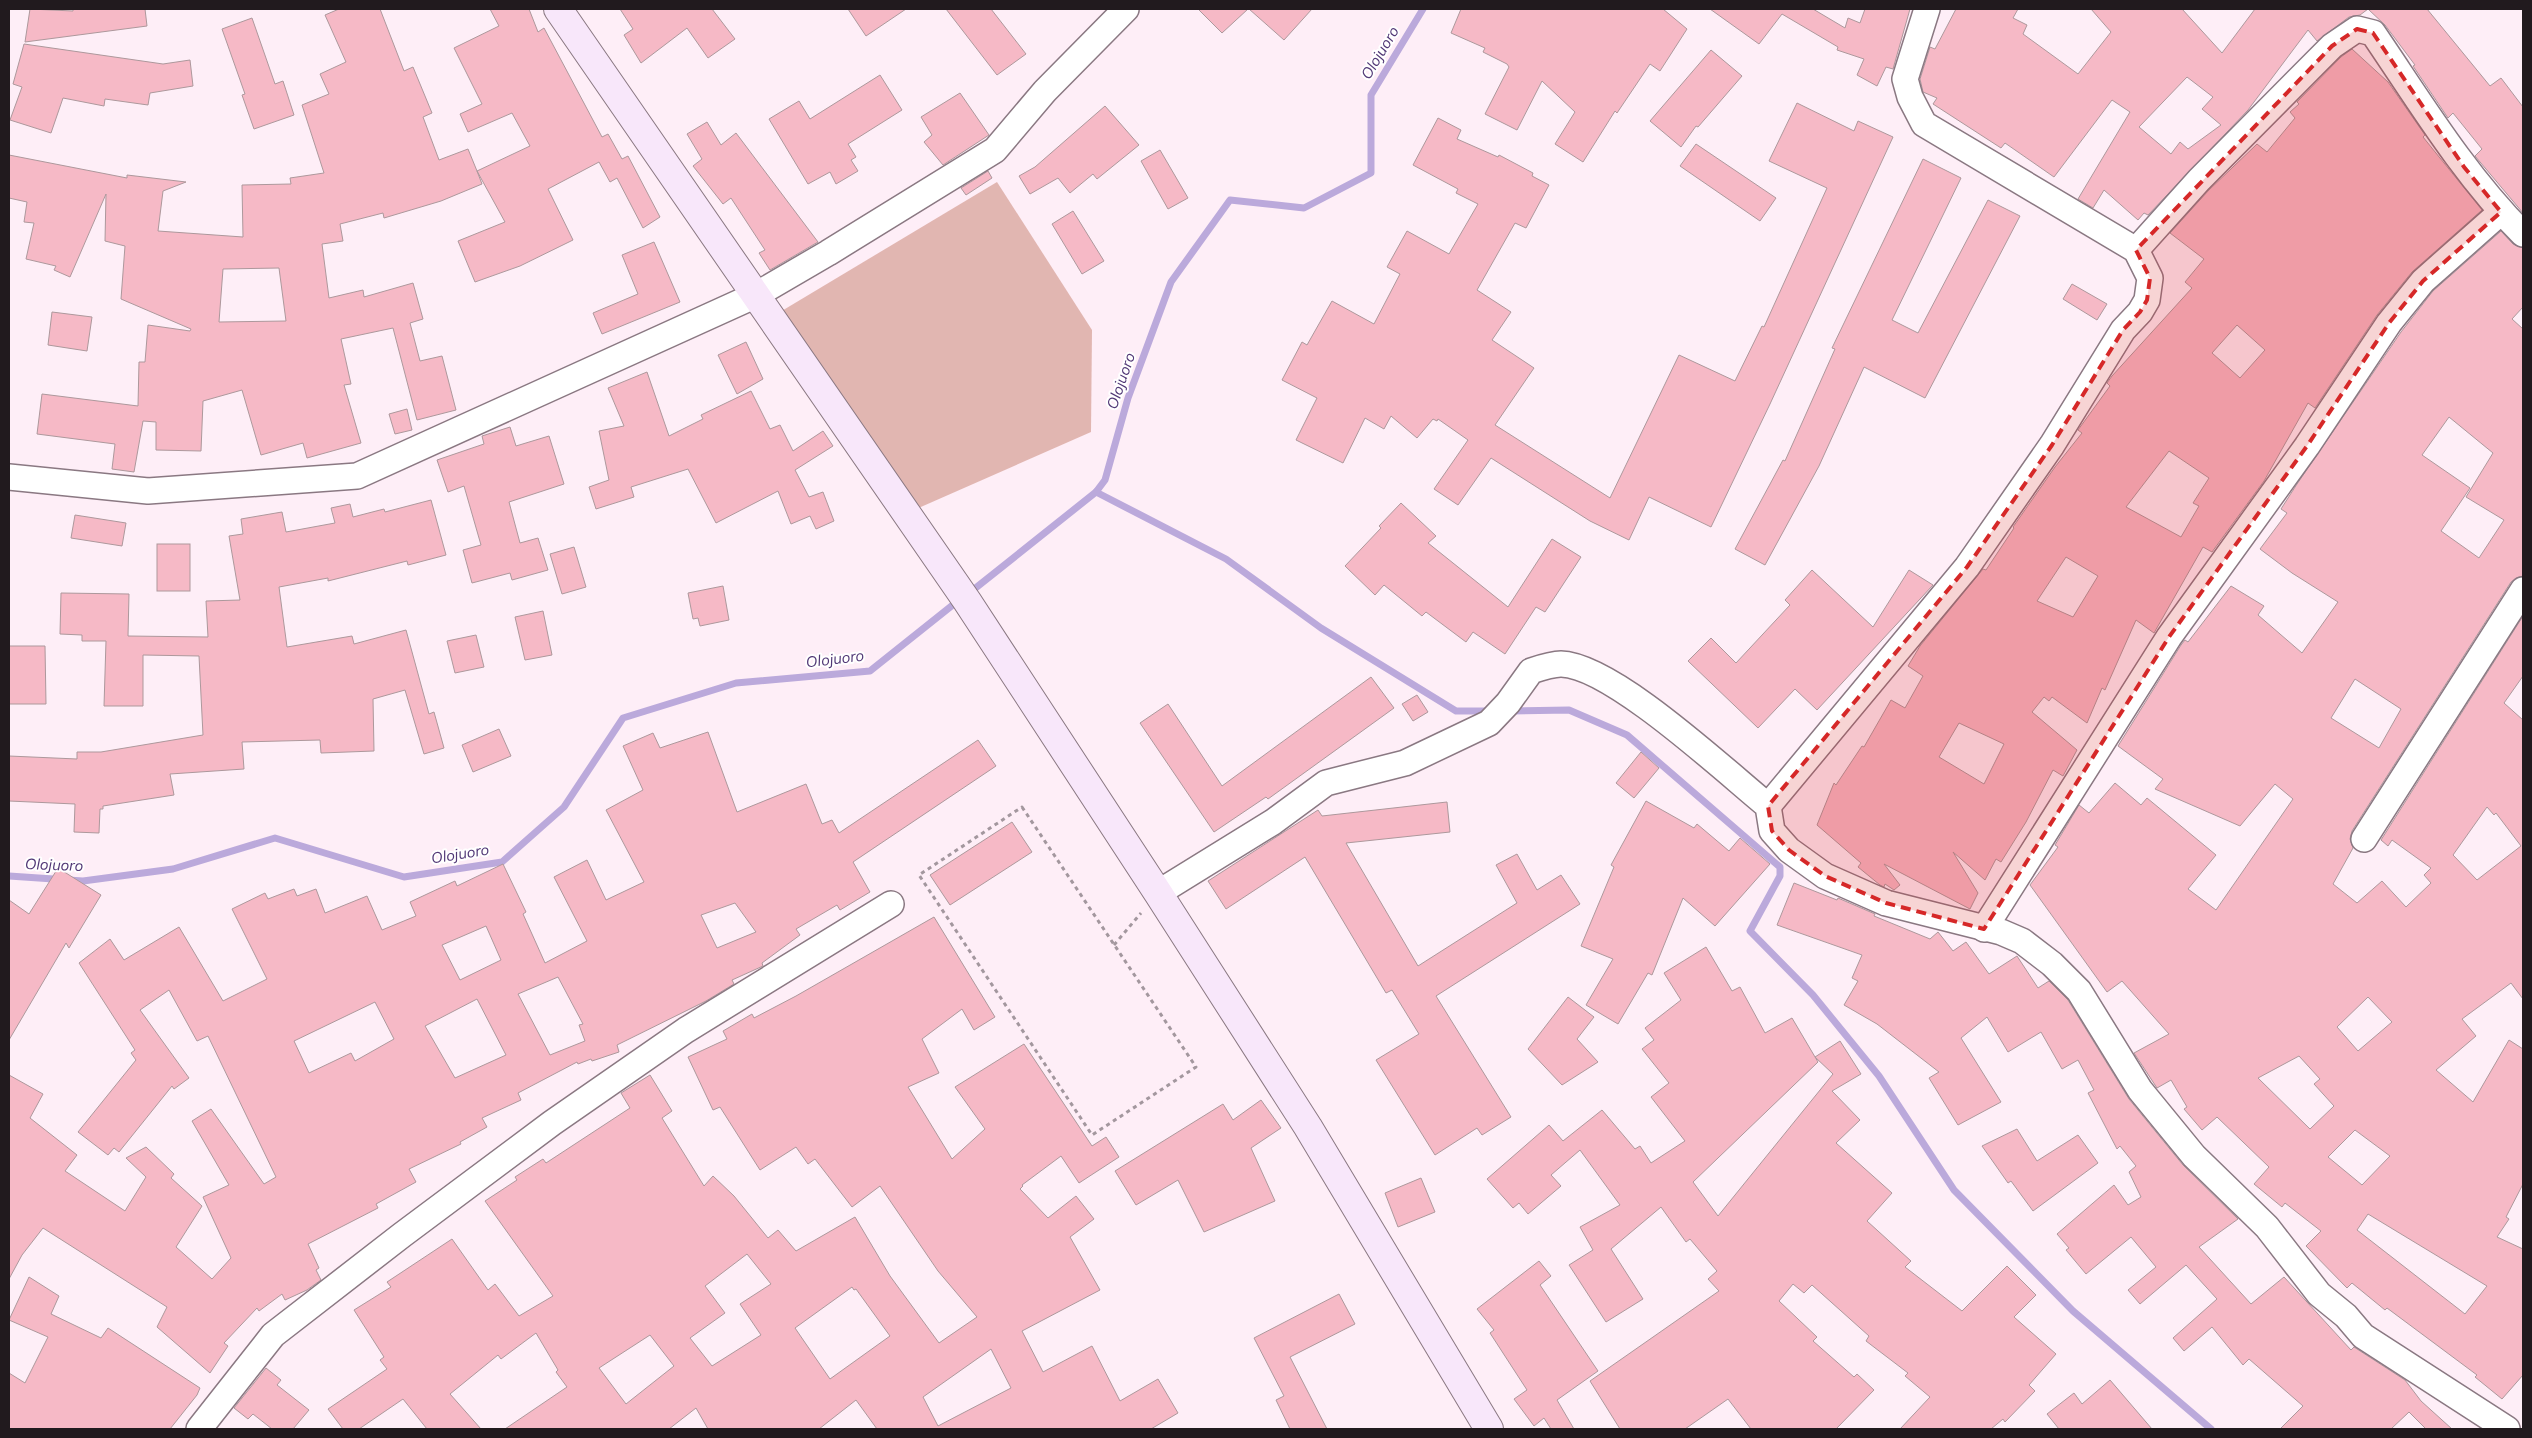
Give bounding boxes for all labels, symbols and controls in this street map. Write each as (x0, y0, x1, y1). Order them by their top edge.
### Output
water label: Olojuoro (1356, 22, 1403, 83)
water label: Olojuoro (1102, 350, 1139, 412)
water label: Olojuoro (805, 645, 866, 671)
water label: Olojuoro (430, 839, 491, 867)
water label: Olojuoro (24, 854, 84, 875)

